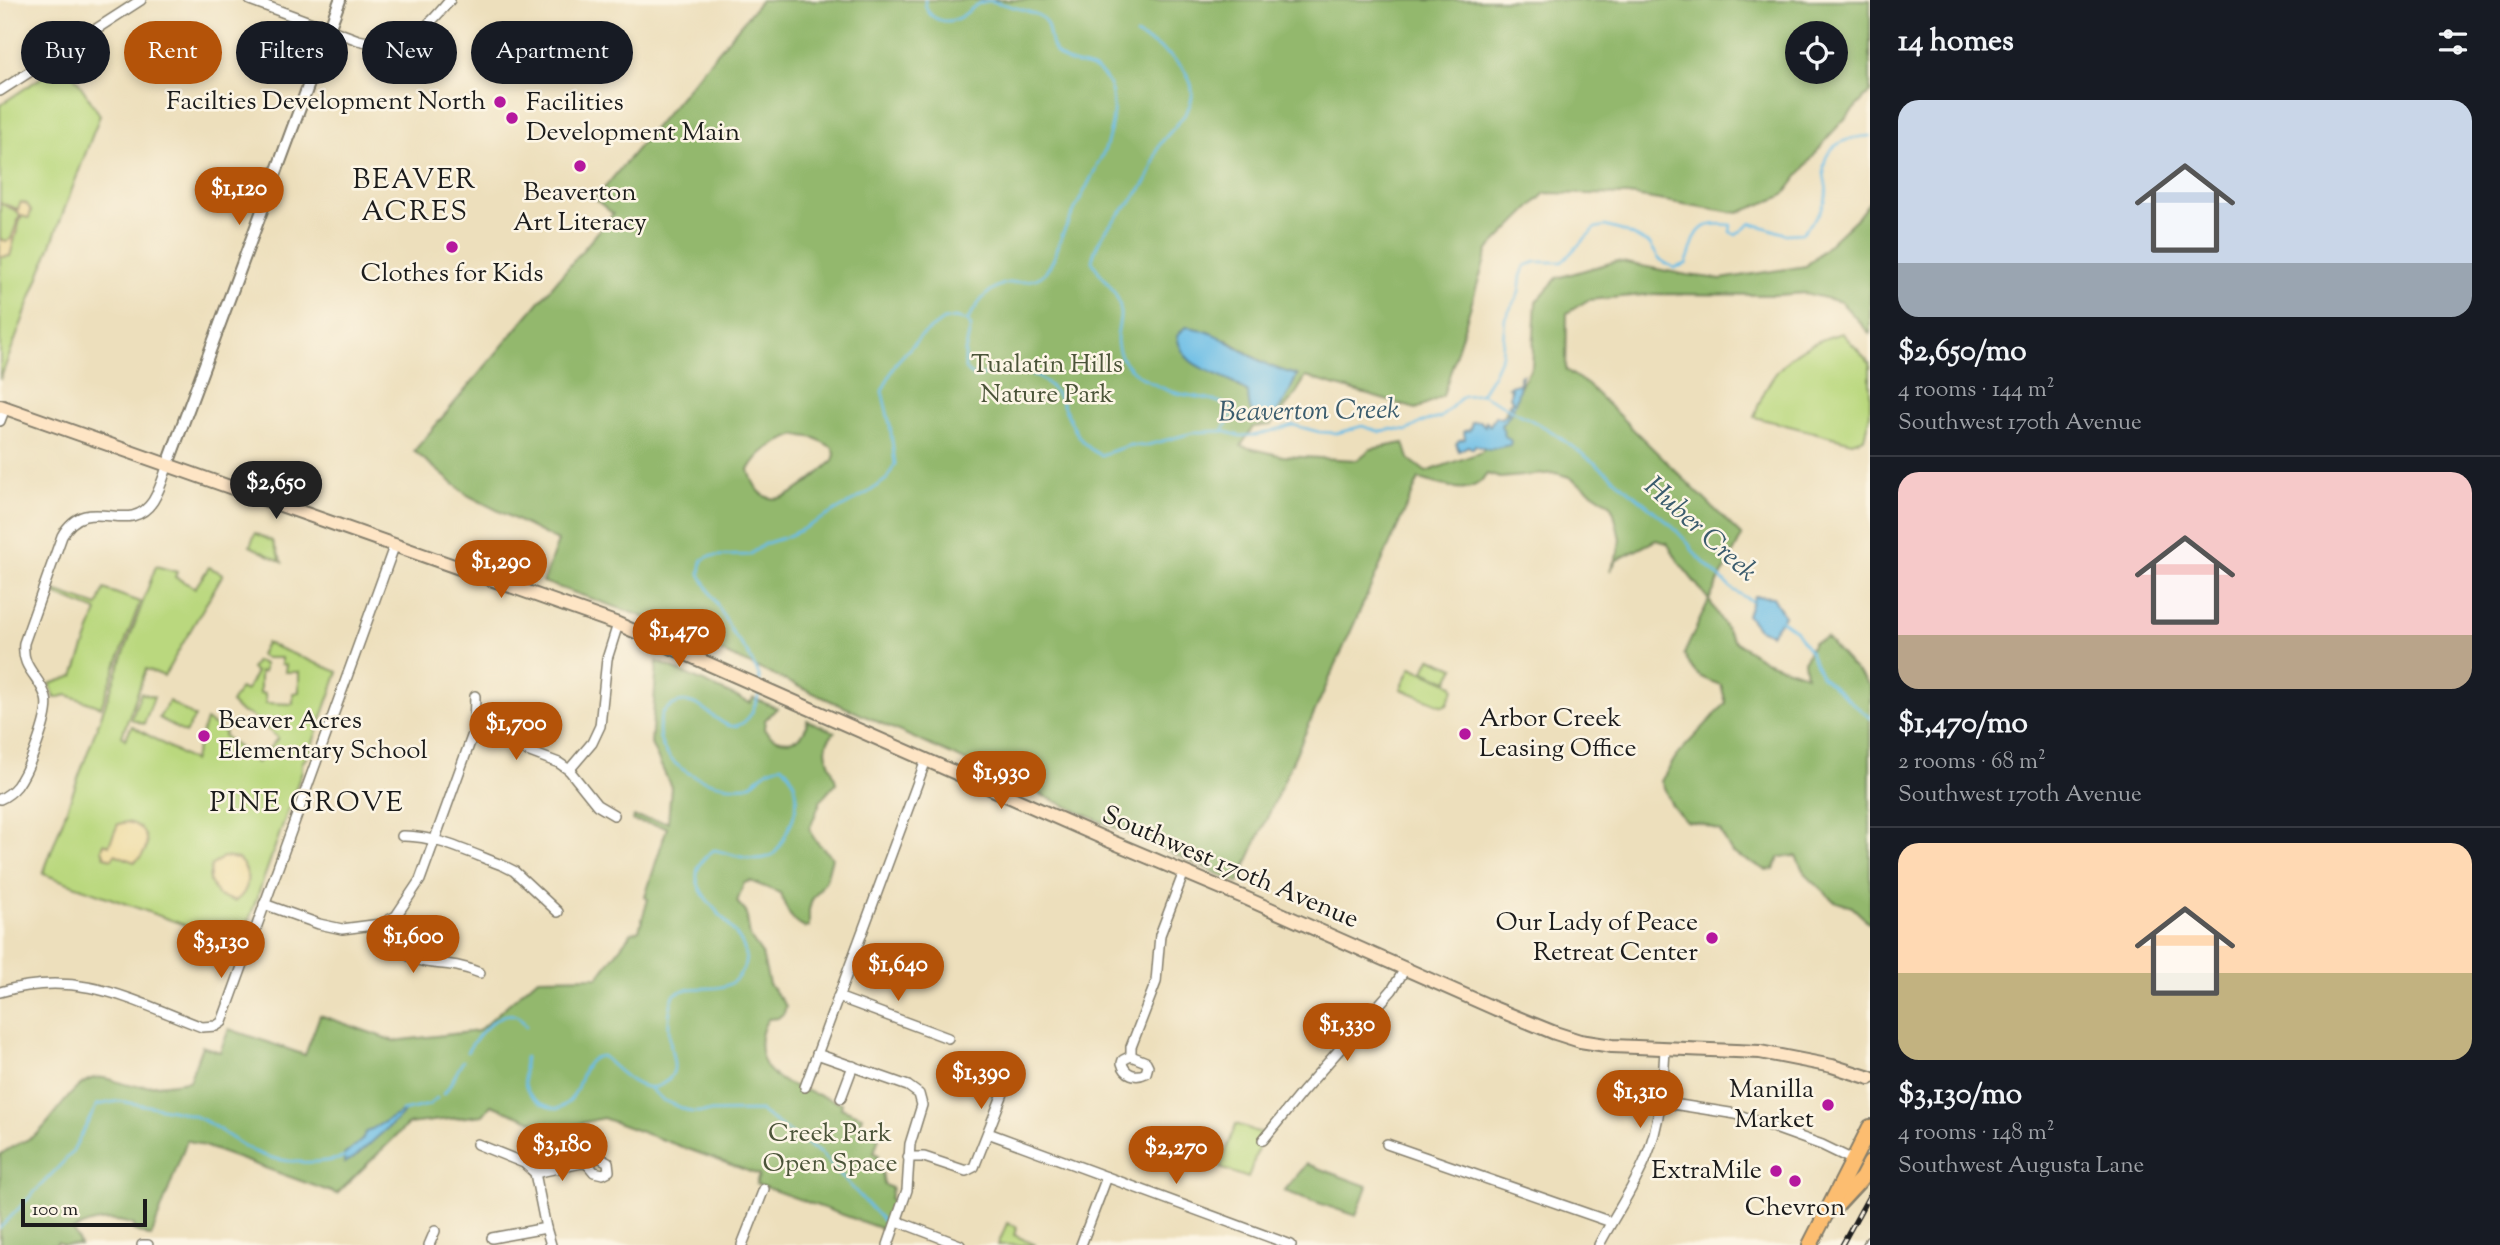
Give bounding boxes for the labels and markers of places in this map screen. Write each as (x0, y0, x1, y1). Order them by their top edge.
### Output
place label: Facilties Development North (166, 84, 486, 121)
place label: Facilities Development Main (526, 85, 740, 152)
marker: Facilties Development North (492, 94, 508, 110)
marker: Facilities Development Main (504, 110, 520, 126)
marker: Beaverton Art Literacy (572, 158, 588, 174)
pin: $1,120 (182, 168, 296, 227)
place label: Beaverton Art Literacy (513, 175, 647, 242)
marker: Clothes for Kids (444, 239, 460, 255)
place label: Clothes for Kids (361, 256, 543, 293)
pin: $2,650 (219, 462, 333, 521)
pin: $1,290 (444, 540, 558, 600)
pin: $1,470 (622, 610, 736, 669)
place label: Arbor Creek Leasing Office (1479, 701, 1637, 768)
pin: $1,700 (459, 702, 573, 762)
place label: Beaver Acres Elementary School (218, 703, 428, 770)
marker: Arbor Creek Leasing Office (1457, 726, 1473, 742)
marker: Beaver Acres Elementary School (196, 728, 212, 744)
pin: $1,930 (944, 752, 1058, 811)
place label: Our Lady of Peace Retreat Center (1495, 905, 1698, 972)
pin: $1,600 (356, 916, 470, 975)
pin: $3,130 (164, 920, 278, 980)
marker: Our Lady of Peace Retreat Center (1704, 930, 1720, 946)
pin: $1,640 (841, 944, 955, 1003)
pin: $1,330 (1290, 1004, 1404, 1063)
pin: $1,390 (924, 1052, 1038, 1111)
pin: $1,310 (1583, 1070, 1697, 1130)
place label: Manilla Market (1729, 1072, 1814, 1139)
marker: Manilla Market (1820, 1097, 1836, 1113)
pin: $3,180 (505, 1124, 619, 1183)
pin: $2,270 (1119, 1126, 1233, 1186)
place label: ExtraMile (1651, 1153, 1762, 1190)
marker: ExtraMile (1768, 1163, 1784, 1179)
marker: Chevron (1787, 1173, 1803, 1189)
place label: Chevron (1745, 1190, 1845, 1227)

